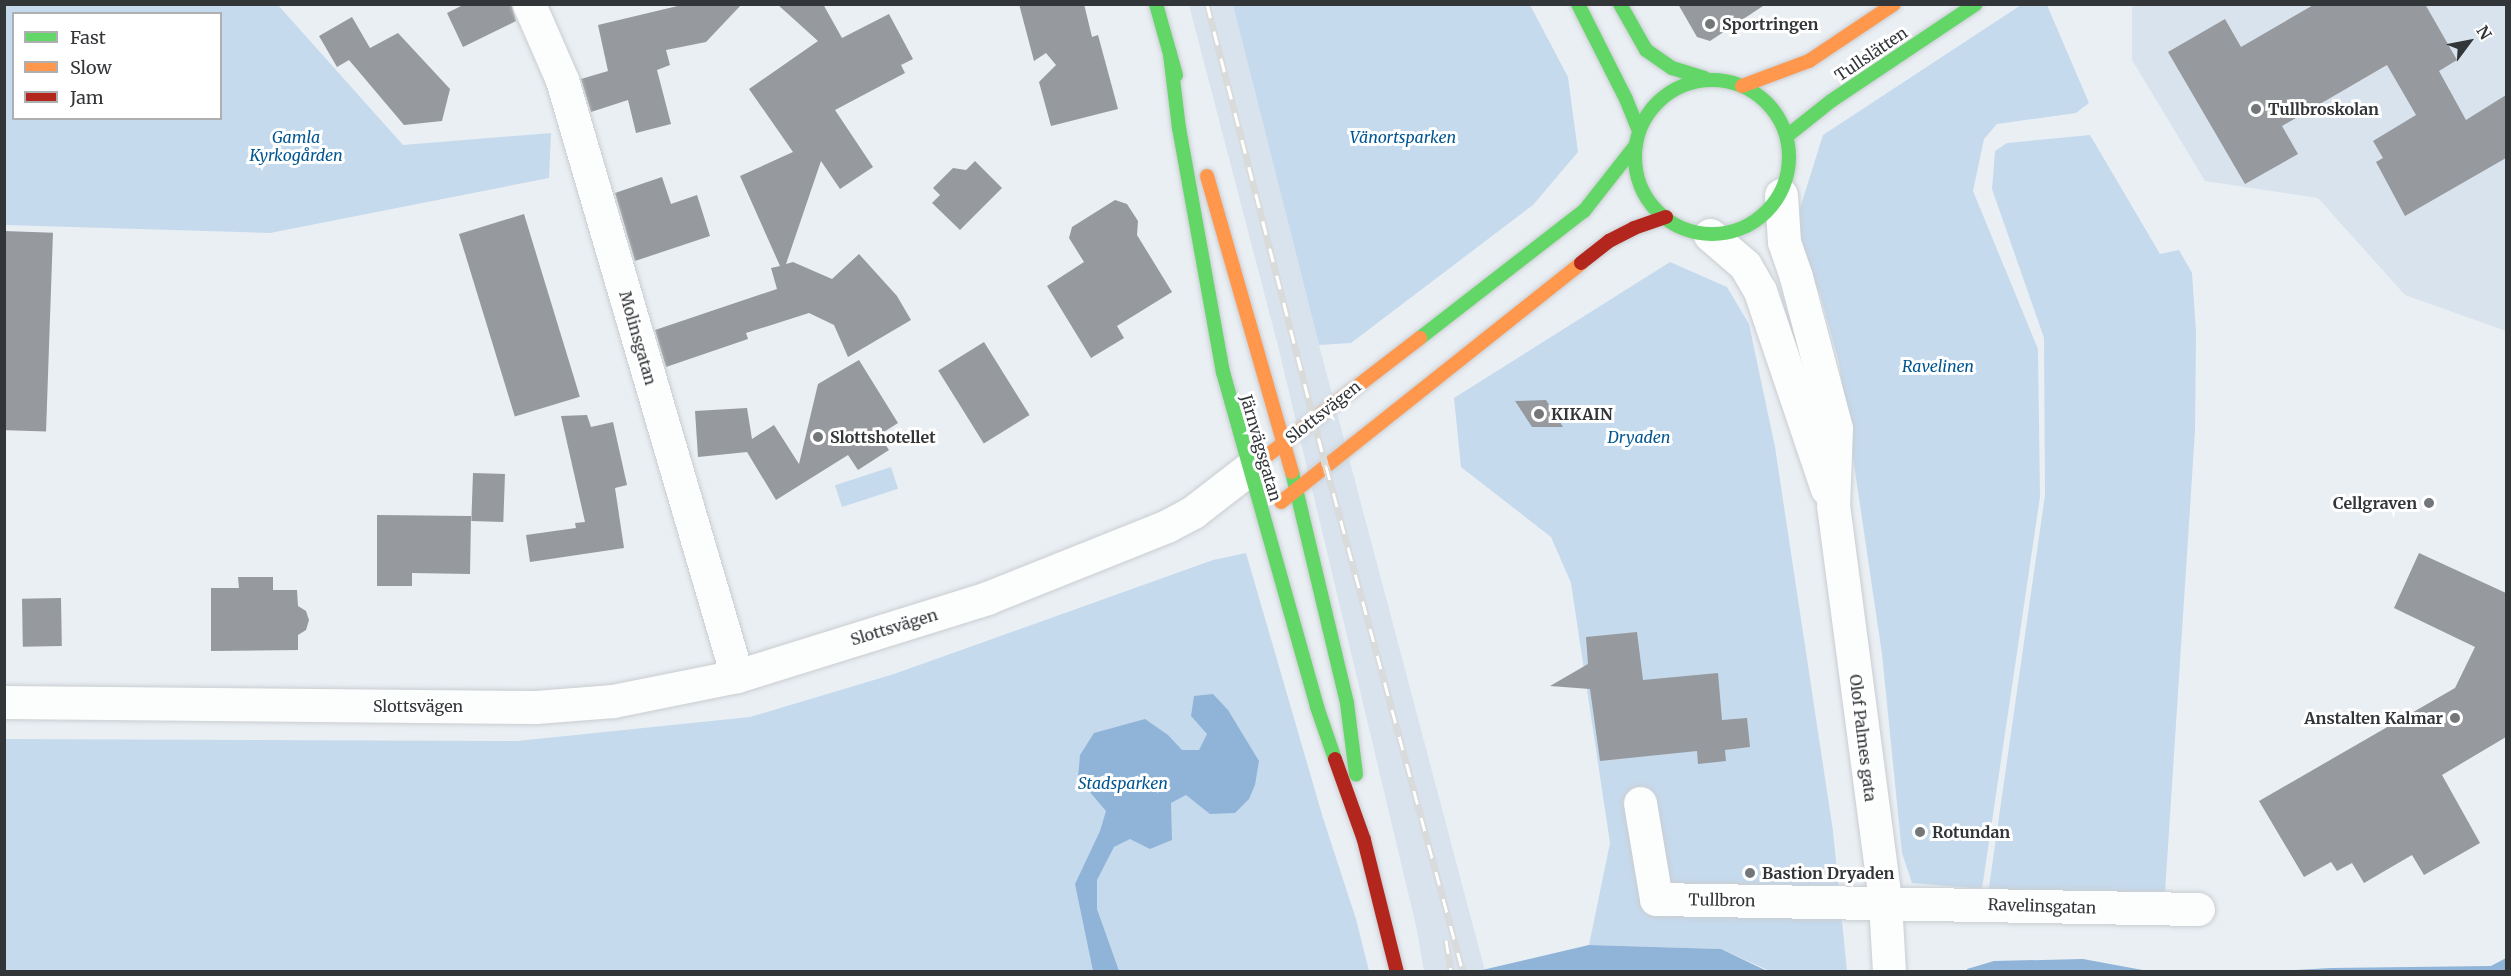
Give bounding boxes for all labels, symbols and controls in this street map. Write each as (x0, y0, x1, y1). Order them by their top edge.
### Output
legend (12, 12, 222, 120)
north arrow (2439, 12, 2499, 72)
place label: Sportringen (1722, 14, 1818, 34)
marker: Sportringen (1703, 17, 1717, 31)
text: N (2472, 22, 2496, 43)
street label: Tullslätten (1831, 23, 1911, 85)
text: Fast (70, 26, 106, 49)
text: Slow (70, 56, 112, 79)
text: Jam (70, 86, 104, 109)
place label: Tullbroskolan (2268, 99, 2379, 119)
marker: Tullbroskolan (2249, 102, 2263, 116)
park label: Gamla Kyrkogården (249, 127, 343, 165)
park label: Vänortsparken (1350, 127, 1456, 147)
street label: Molinsgatan (615, 289, 661, 387)
park label: Ravelinen (1902, 356, 1974, 376)
street label: Slottsvägen (1282, 377, 1364, 447)
street label: Järnvägsgatan (1237, 392, 1285, 504)
place label: KIKAIN (1551, 404, 1613, 424)
marker: KIKAIN (1532, 407, 1546, 421)
place label: Slottshotellet (830, 427, 936, 447)
park label: Dryaden (1608, 427, 1670, 447)
marker: Slottshotellet (811, 430, 825, 444)
place label: Cellgraven (2333, 493, 2417, 513)
marker: Cellgraven (2422, 496, 2436, 510)
street label: Slottsvägen (848, 605, 940, 649)
street label: Olof Palmes gata (1846, 673, 1880, 803)
street label: Slottsvägen (373, 696, 463, 716)
place label: Anstalten Kalmar (2304, 708, 2443, 728)
marker: Anstalten Kalmar (2448, 711, 2462, 725)
park label: Stadsparken (1078, 773, 1168, 793)
place label: Rotundan (1932, 822, 2010, 842)
marker: Rotundan (1913, 825, 1927, 839)
place label: Bastion Dryaden (1762, 863, 1894, 883)
marker: Bastion Dryaden (1743, 866, 1757, 880)
street label: Tullbron (1688, 890, 1756, 910)
street label: Ravelinsgatan (1987, 895, 2097, 917)

